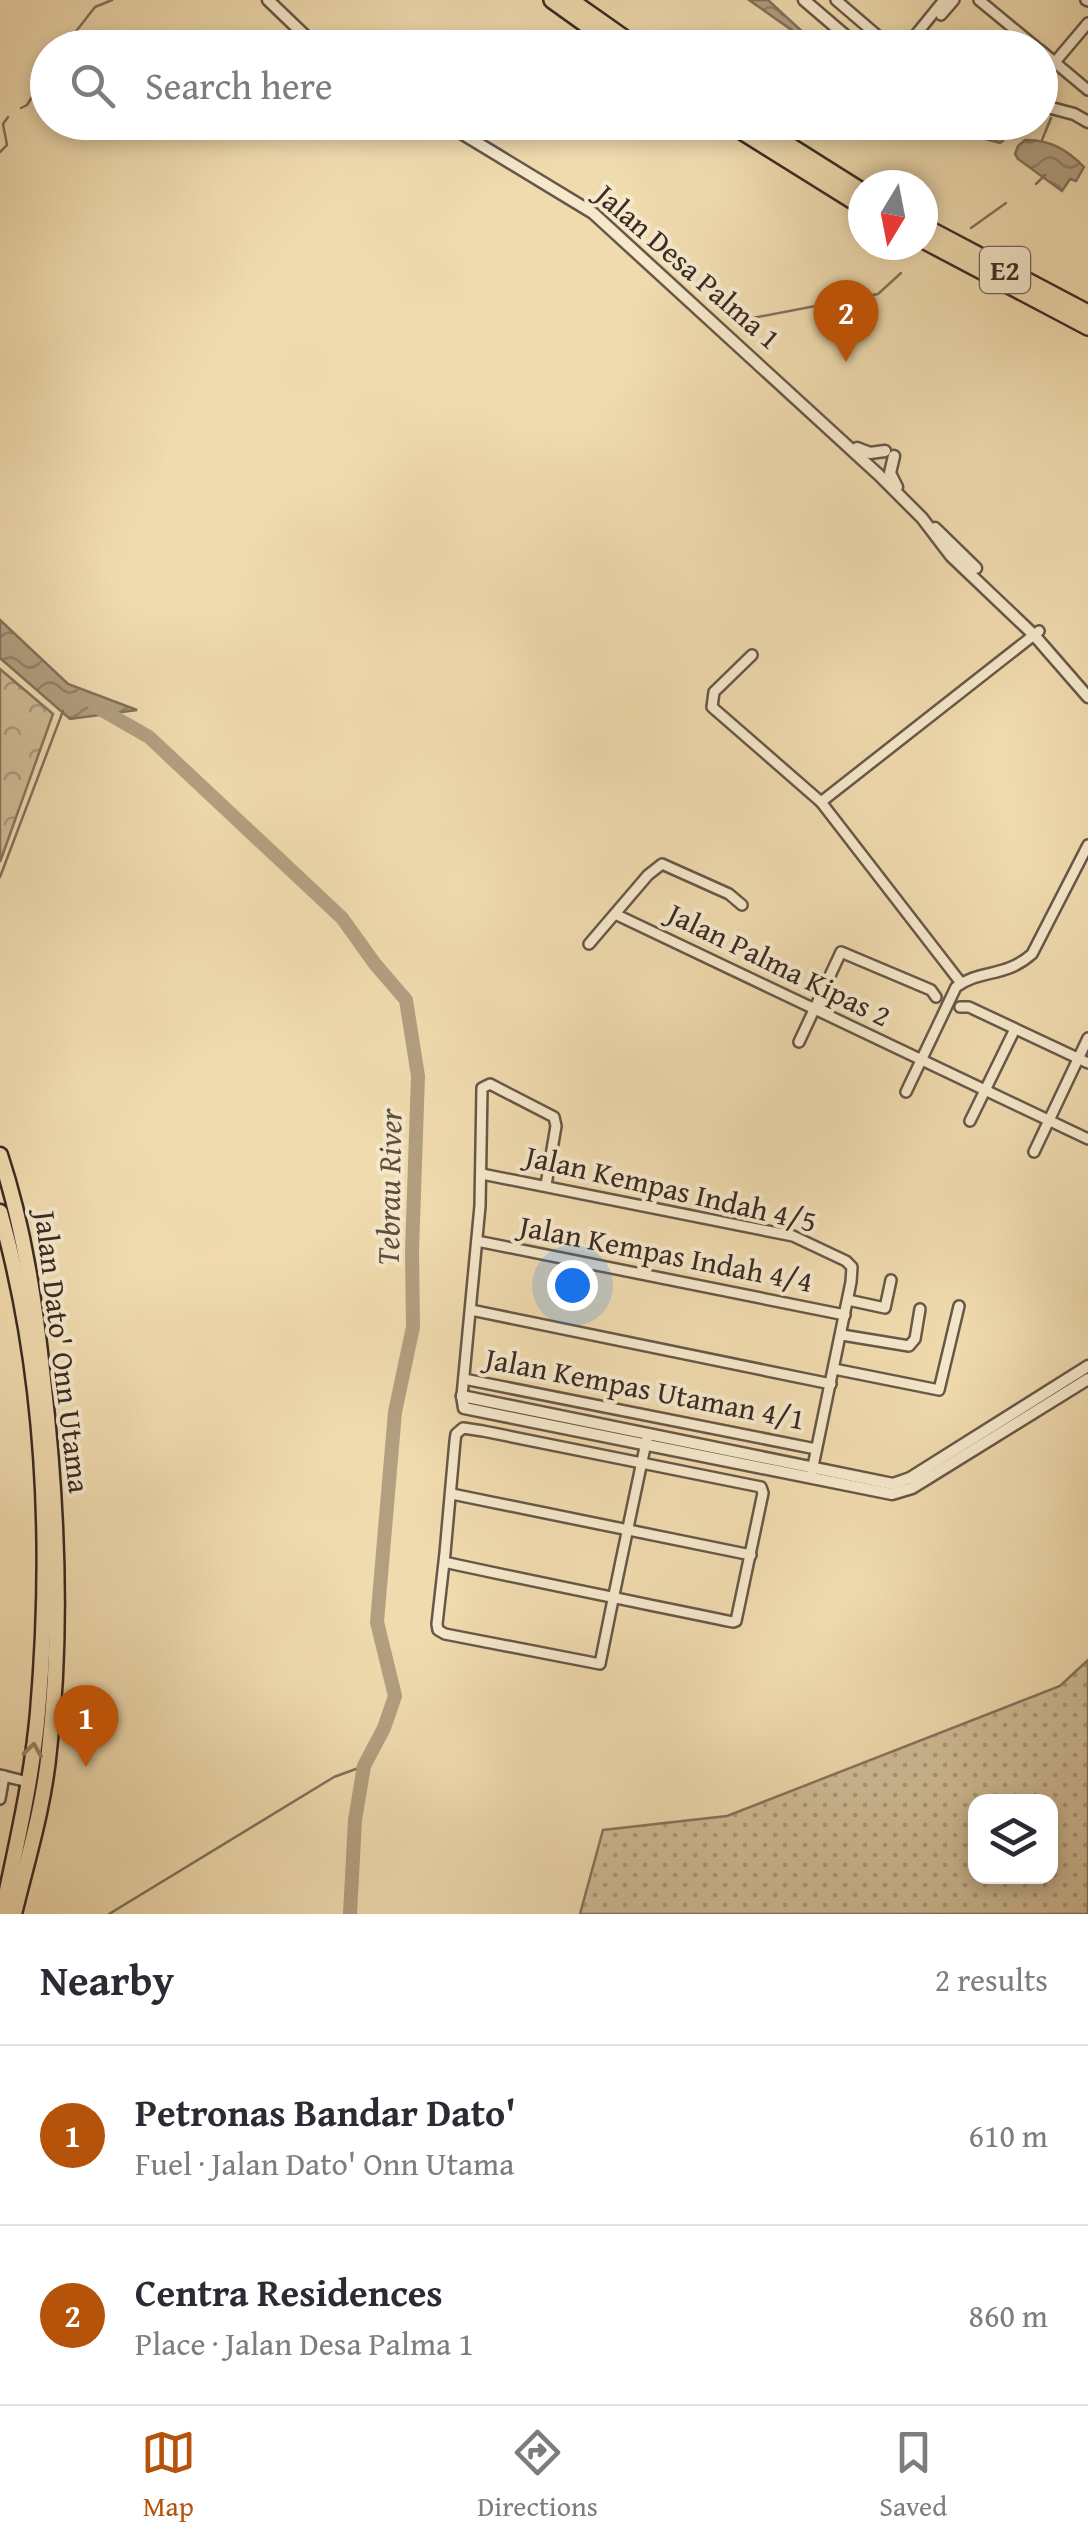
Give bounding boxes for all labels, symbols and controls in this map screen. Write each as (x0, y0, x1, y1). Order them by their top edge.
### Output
search box (30, 30, 1058, 140)
text: Search here (145, 57, 333, 113)
icon: search (65, 58, 120, 113)
north arrow (848, 170, 938, 260)
street label: Jalan Desa Palma 1 (583, 171, 791, 359)
road number: E2 (980, 247, 1030, 293)
pin: 2 (814, 280, 878, 362)
street label: Jalan Palma Kipas 2 (657, 889, 898, 1037)
water label: Tebrau River (364, 1107, 413, 1266)
street label: Jalan Kempas Indah 4/5 (517, 1132, 821, 1243)
street label: Jalan Kempas Indah 4/4 (512, 1202, 816, 1303)
street label: Jalan Dato' Onn Utama (23, 1204, 102, 1496)
your location (547, 1260, 598, 1311)
street label: Jalan Kempas Utaman 4/1 (478, 1335, 809, 1441)
pin: 1 (54, 1684, 118, 1767)
one-way arrow (21, 1741, 42, 1758)
map controls (968, 1794, 1058, 1884)
button: layers (968, 1794, 1058, 1884)
text: Nearby (40, 1949, 174, 2010)
text: 2 results (935, 1956, 1048, 2003)
text: Petronas Bandar Dato' (135, 2084, 516, 2140)
text: 1 (64, 2112, 81, 2159)
text: 610 m (969, 2112, 1048, 2159)
text: Fuel · Jalan Dato' Onn Utama (135, 2140, 514, 2187)
text: Centra Residences (135, 2264, 443, 2320)
text: 2 (64, 2292, 81, 2339)
text: 860 m (969, 2292, 1048, 2339)
text: Place · Jalan Desa Palma 1 (135, 2320, 474, 2367)
tab: Map (141, 2425, 196, 2526)
tab: Directions (477, 2425, 598, 2526)
tab: Saved (879, 2425, 947, 2526)

